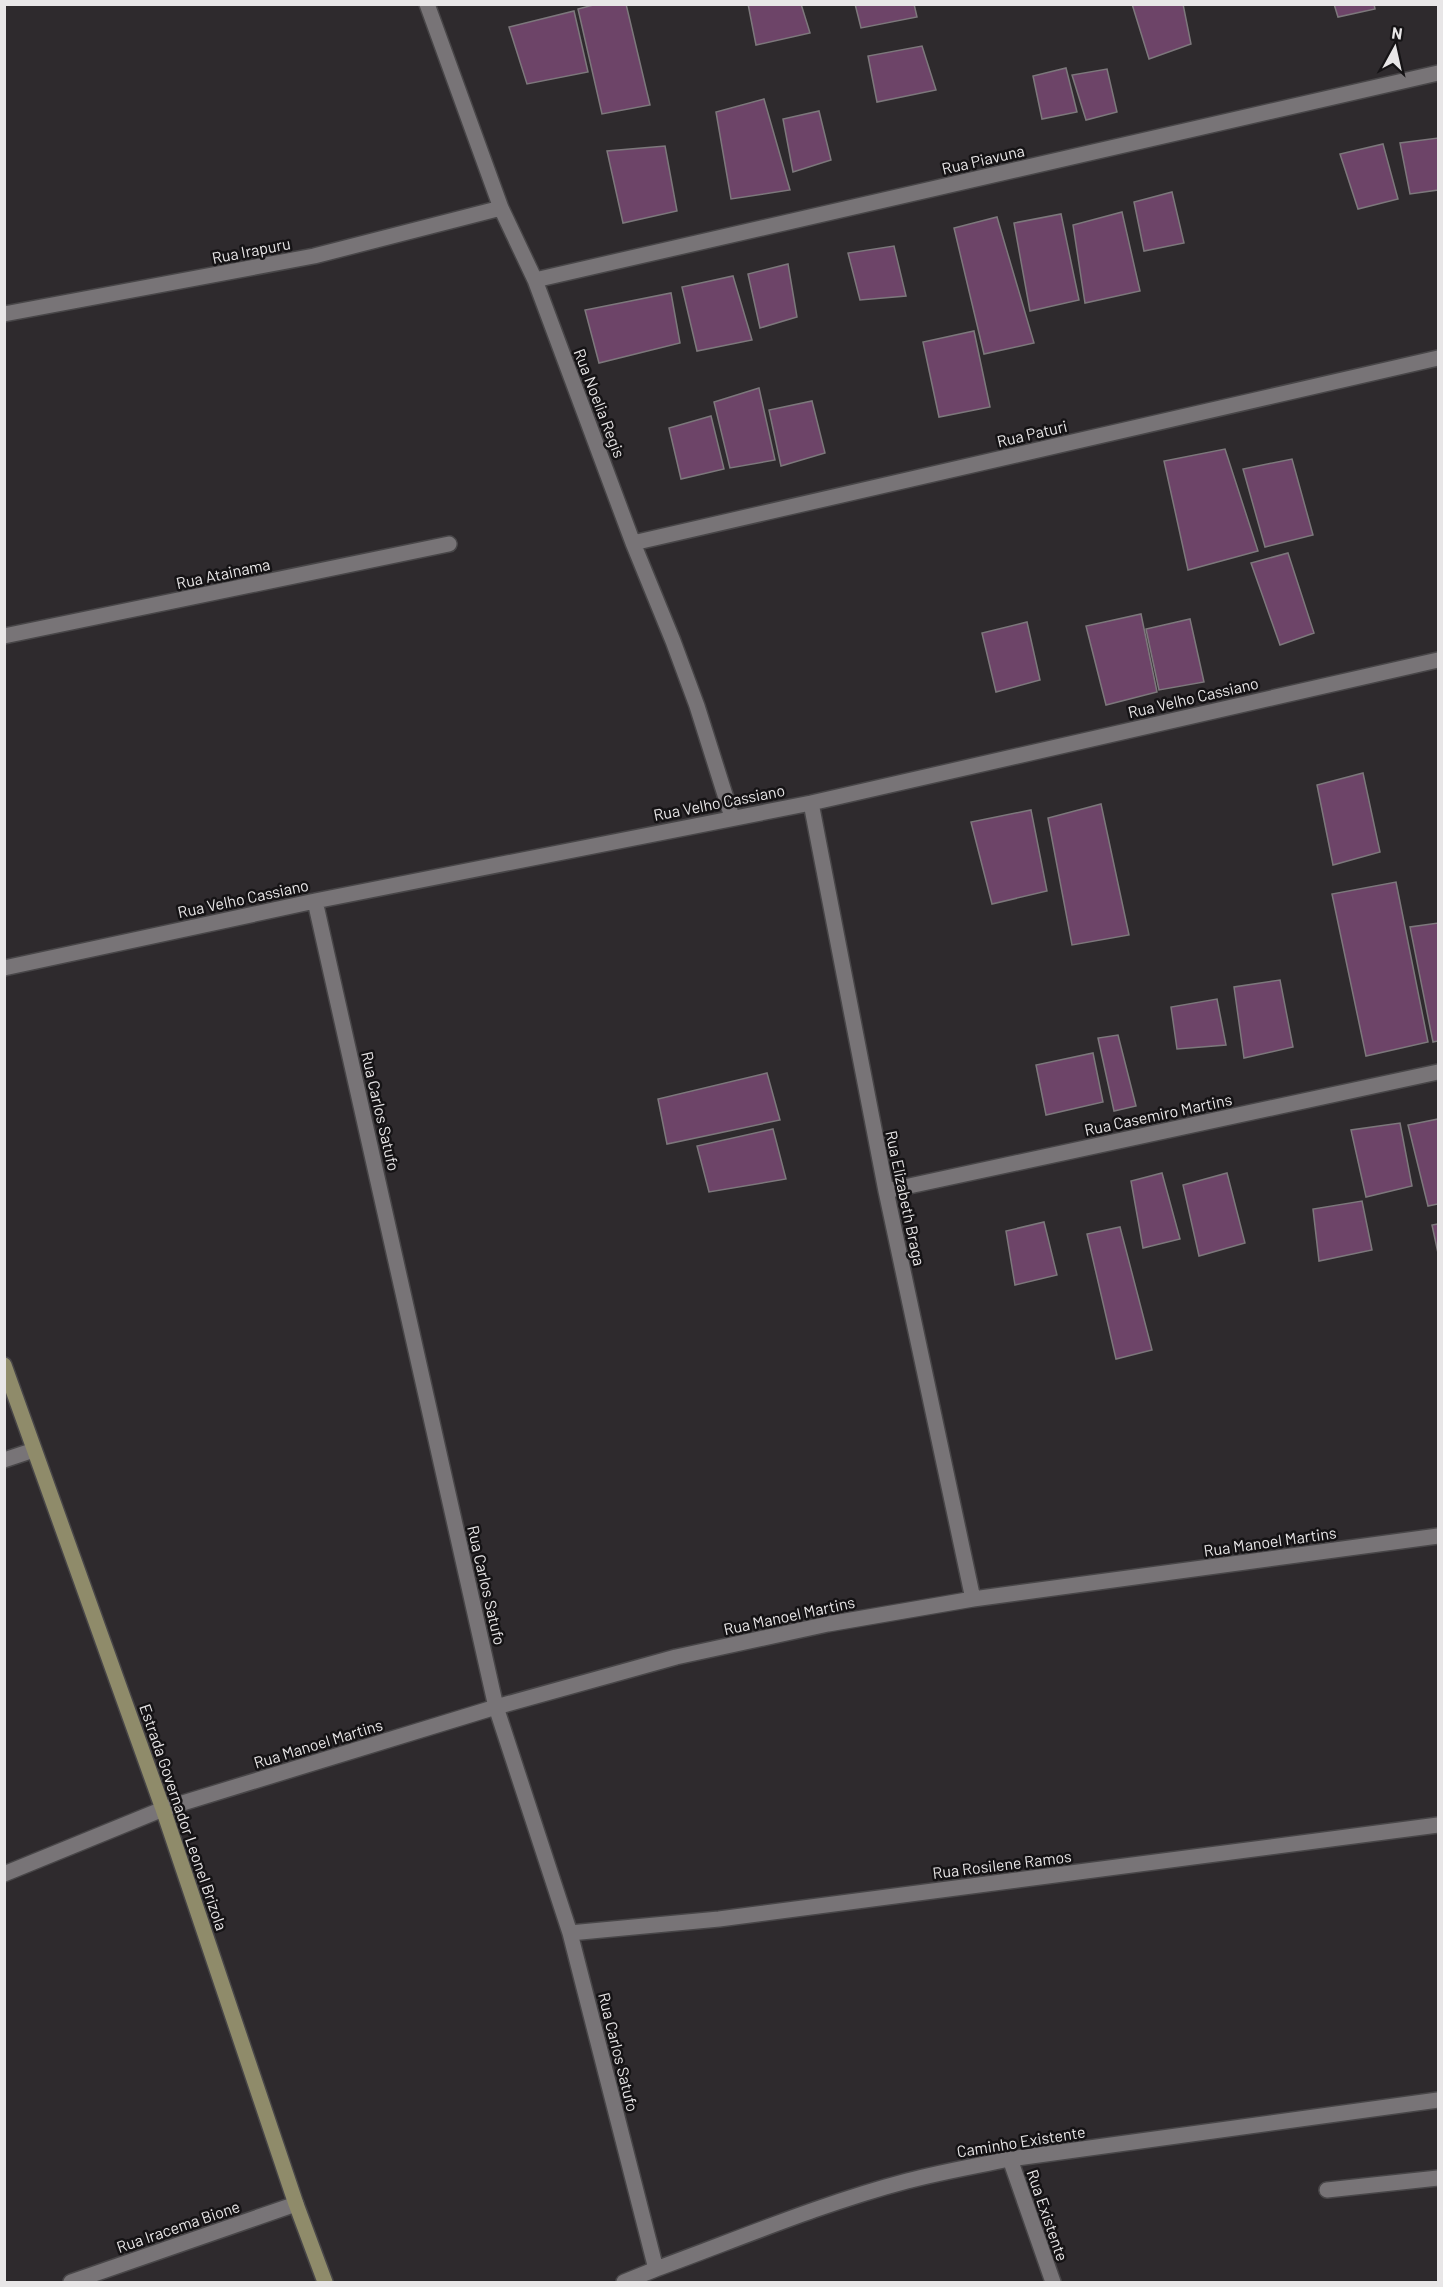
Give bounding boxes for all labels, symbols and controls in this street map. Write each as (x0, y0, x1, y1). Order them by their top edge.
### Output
north arrow (1365, 18, 1425, 78)
text: N (1391, 23, 1404, 43)
street label: Rua Piavuna (940, 140, 1026, 178)
street label: Rua Irapuru (210, 233, 292, 267)
street label: Rua Noelia Regis (570, 346, 630, 460)
street label: Rua Paturi (995, 416, 1069, 450)
street label: Rua Atainama (174, 554, 272, 592)
street label: Rua Velho Cassiano (1126, 673, 1260, 721)
street label: Rua Velho Cassiano (652, 780, 786, 824)
street label: Rua Velho Cassiano (176, 875, 310, 921)
street label: Rua Carlos Satufo (358, 1049, 404, 1173)
street label: Rua Casemiro Martins (1082, 1089, 1234, 1139)
street label: Rua Elizabeth Braga (882, 1129, 930, 1267)
street label: Rua Manoel Martins (1202, 1522, 1338, 1560)
street label: Rua Carlos Satufo (464, 1523, 510, 1647)
street label: Rua Manoel Martins (722, 1592, 856, 1638)
street label: Estrada Governador Leonel Brizola (136, 1701, 232, 1933)
street label: Rua Manoel Martins (251, 1714, 385, 1772)
street label: Rua Rosilene Ramos (931, 1846, 1073, 1882)
street label: Rua Carlos Satufo (595, 1990, 643, 2114)
street label: Caminho Existente (955, 2121, 1087, 2161)
street label: Rua Existente (1023, 2167, 1073, 2263)
street label: Rua Iracema Bione (114, 2196, 242, 2256)

